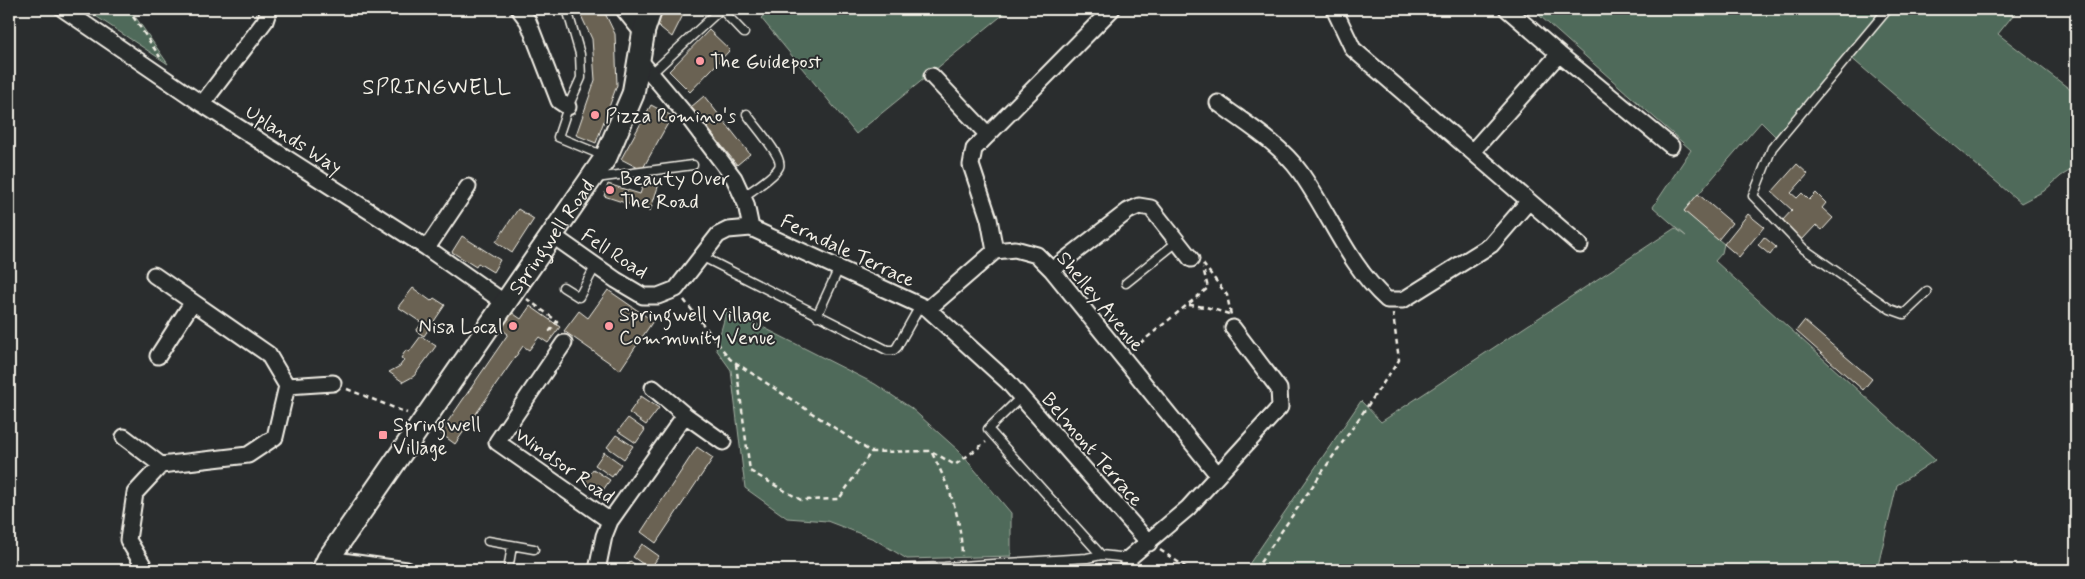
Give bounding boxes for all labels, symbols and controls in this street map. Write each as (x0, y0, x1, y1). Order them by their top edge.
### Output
place label: The Guidepost (710, 49, 822, 76)
marker: The Guidepost (694, 55, 706, 67)
district label: SPRINGWELL (362, 74, 512, 102)
street label: Uplands Way (240, 99, 347, 182)
place label: Pizza Romino's (605, 103, 736, 130)
marker: Pizza Romino's (589, 109, 601, 121)
place label: Beauty Over The Road (620, 166, 730, 216)
street label: Springwell Road (503, 174, 602, 301)
marker: Beauty Over The Road (604, 184, 616, 196)
street label: Ferndale Terrace (776, 208, 919, 294)
street label: Fell Road (576, 223, 653, 286)
street label: Shelley Avenue (1050, 246, 1150, 358)
place label: Springwell Village Community Venue (619, 302, 776, 352)
place label: Nisa Local (419, 314, 503, 341)
marker: Nisa Local (507, 320, 519, 332)
marker: Springwell Village Community Venue (603, 320, 615, 332)
street label: Belmont Terrace (1035, 387, 1149, 513)
place label: Springwell Village (393, 412, 481, 462)
street label: Windsor Road (509, 422, 619, 511)
marker: Springwell Village (377, 429, 389, 441)

